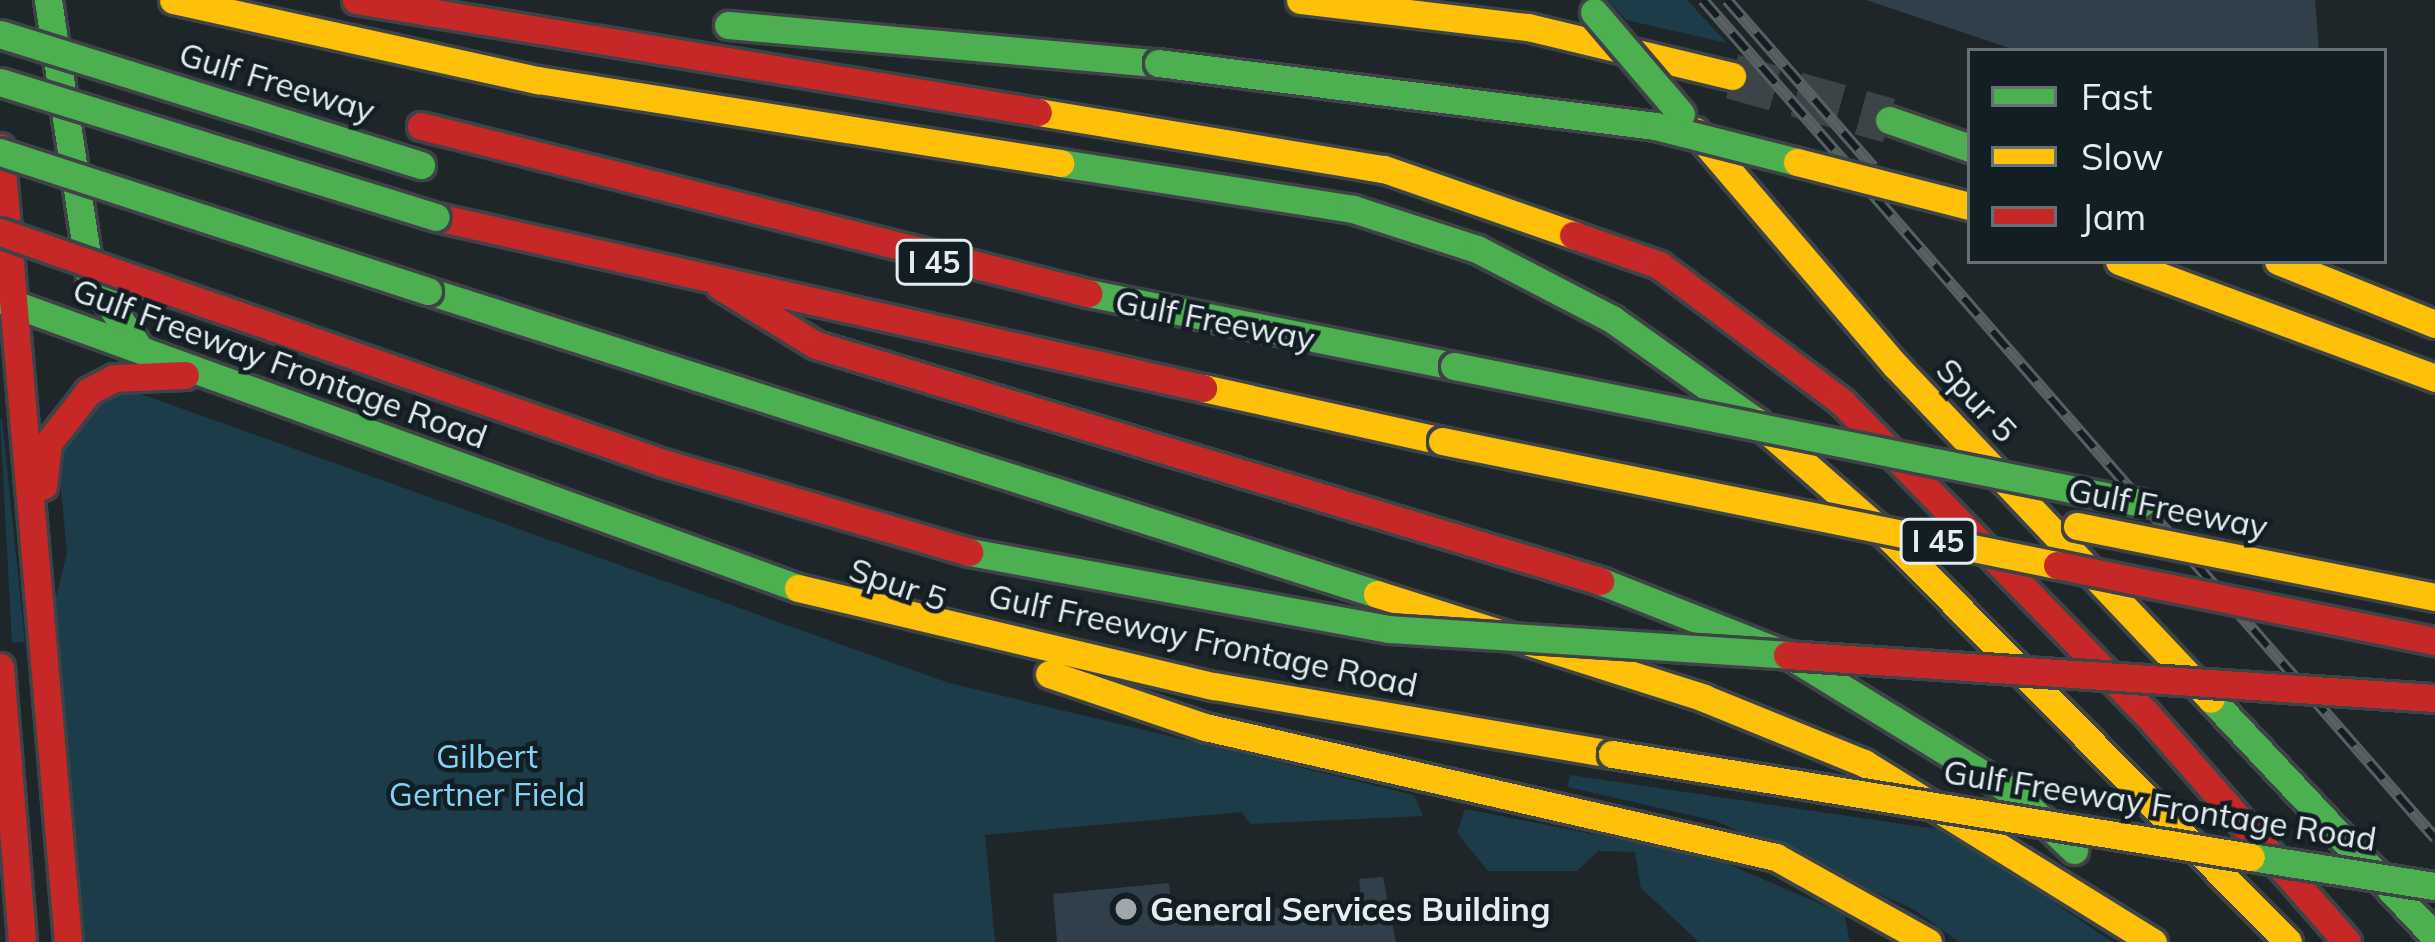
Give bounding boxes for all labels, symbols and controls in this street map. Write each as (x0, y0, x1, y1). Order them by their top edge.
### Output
street label: Gulf Freeway (175, 34, 379, 130)
legend (1967, 48, 2387, 264)
text: Fast (2081, 74, 2152, 119)
text: Slow (2081, 134, 2164, 179)
text: Jam (2081, 194, 2146, 239)
road number: I 45 (895, 238, 973, 286)
street label: Gulf Freeway Frontage Road (68, 270, 492, 456)
street label: Gulf Freeway (1112, 281, 1318, 359)
street label: Spur 5 (1928, 350, 2026, 450)
street label: Gulf Freeway (2065, 469, 2271, 547)
road number: I 45 (1899, 517, 1977, 565)
street label: Spur 5 (844, 549, 952, 619)
street label: Gulf Freeway Frontage Road (985, 575, 1421, 705)
park label: Gilbert Gertner Field (389, 736, 585, 814)
street label: Gulf Freeway Frontage Road (1941, 751, 2379, 859)
place label: General Services Building (1150, 889, 1550, 929)
marker: General Services Building (1113, 896, 1139, 922)

